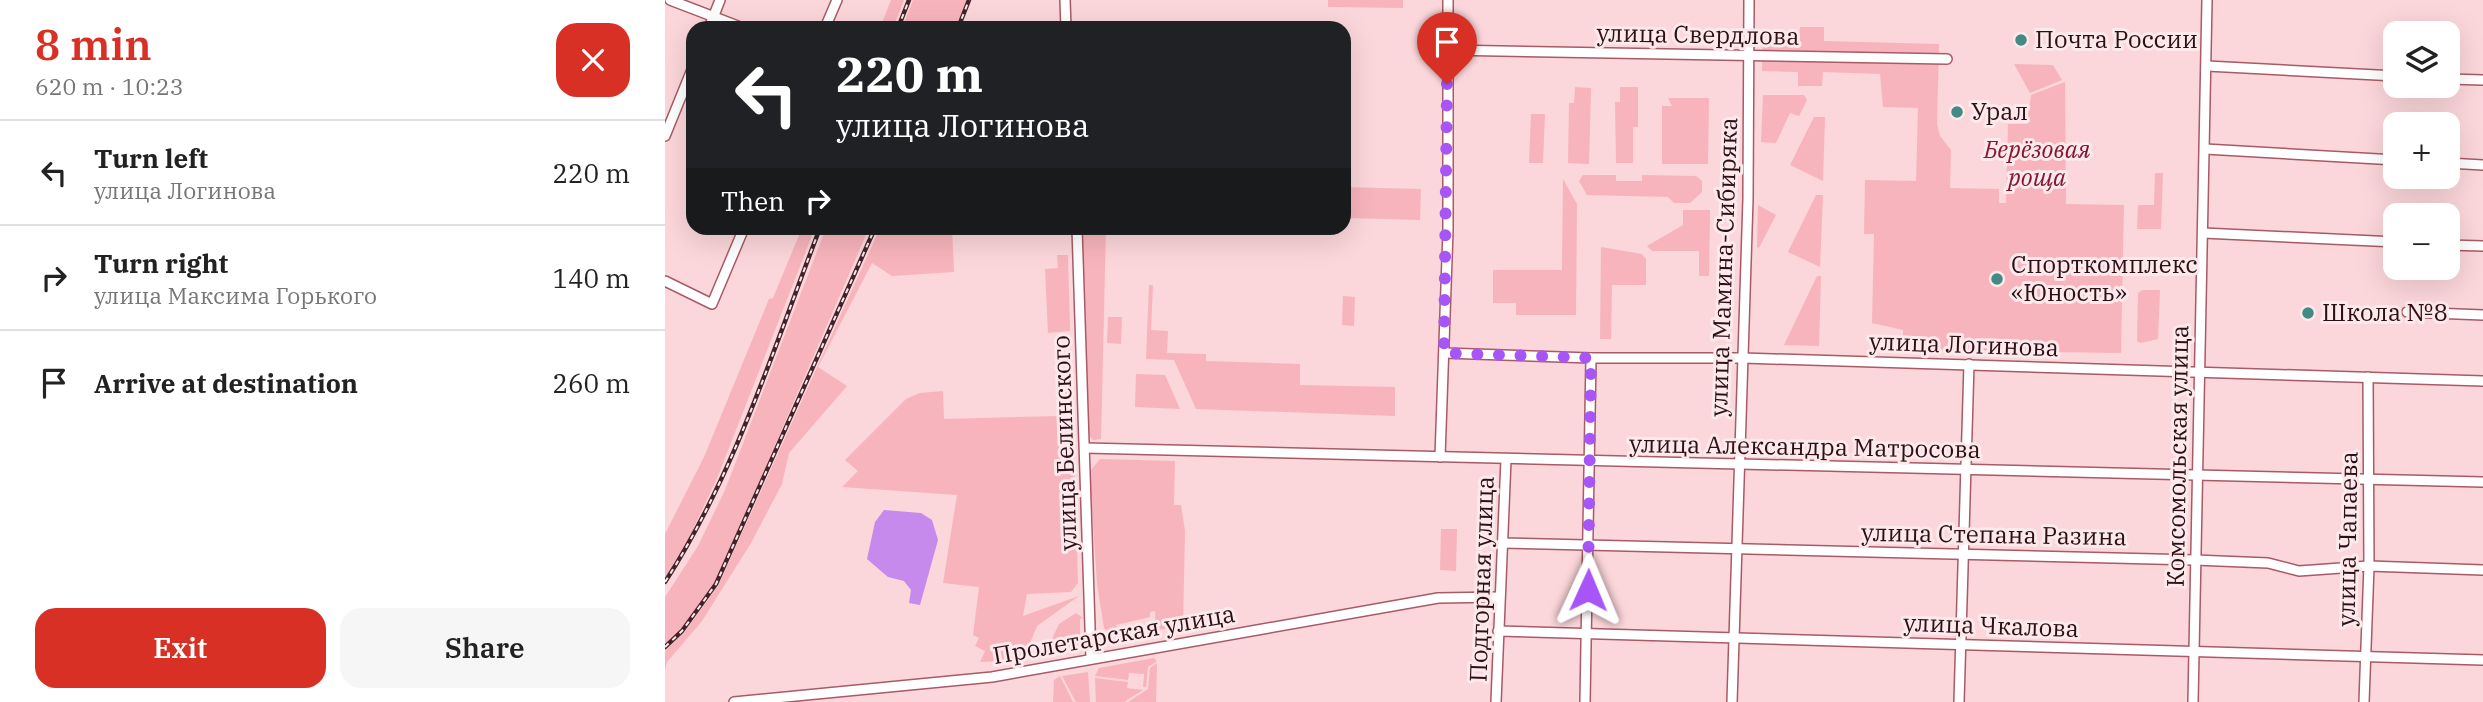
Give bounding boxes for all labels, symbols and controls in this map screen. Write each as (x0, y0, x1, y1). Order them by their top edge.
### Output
pin (1417, 12.0, 1477, 84)
street label: улица Свердлова (1596, 16, 1800, 52)
text: 8 min (35, 17, 152, 72)
map controls (2383, 21, 2460, 280)
button: layers (2383, 21, 2460, 98)
button: close (556, 23, 630, 97)
icon: arrive (1428, 23, 1466, 61)
place label: Почта России (2035, 23, 2198, 55)
marker: Почта России (2013, 32, 2029, 48)
text: 220 m (836, 42, 983, 105)
icon: left (721, 49, 812, 140)
text: 620 m · 10:23 (35, 71, 184, 101)
place label: Урал (1971, 95, 2028, 127)
text: улица Логинова (836, 104, 1089, 146)
marker: Урал (1949, 104, 1965, 120)
button: + (2383, 112, 2460, 189)
street label: улица Мамина-Сибиряка (1702, 117, 1744, 417)
park label: Берёзовая роща (1983, 133, 2091, 193)
text: Turn left (94, 141, 208, 175)
icon: left (35, 154, 73, 192)
text: 220 m (552, 156, 630, 190)
text: улица Логинова (94, 175, 276, 205)
icon: right (799, 182, 837, 220)
text: Then (721, 184, 785, 218)
button: − (2383, 203, 2460, 280)
text: Turn right (94, 246, 228, 280)
place label: Спорткомплекс «Юность» (2011, 248, 2198, 308)
icon: right (35, 259, 73, 297)
text: 140 m (552, 261, 630, 295)
marker: Спорткомплекс «Юность» (1989, 271, 2005, 287)
text: улица Максима Горького (94, 280, 377, 310)
place label: Школа №8 (2322, 296, 2448, 328)
marker: Школа №8 (2300, 305, 2316, 321)
street label: улица Логинова (1869, 325, 2060, 363)
street label: Комсомольская улица (2159, 325, 2195, 587)
street label: улица Белинского (1044, 335, 1084, 551)
icon: arrive (35, 364, 73, 402)
text: Arrive at destination (94, 366, 358, 400)
text: 260 m (552, 366, 630, 400)
street label: улица Александра Матросова (1629, 427, 1981, 465)
street label: улица Чапаева (2329, 451, 2365, 627)
street label: Подгорная улица (1461, 475, 1501, 682)
street label: улица Степана Разина (1861, 516, 2127, 552)
position arrow (1551, 553, 1625, 627)
street label: Пролетарская улица (990, 597, 1237, 671)
street label: улица Чкалова (1903, 606, 2079, 644)
button: Exit (35, 608, 326, 688)
button: Share (340, 608, 630, 688)

